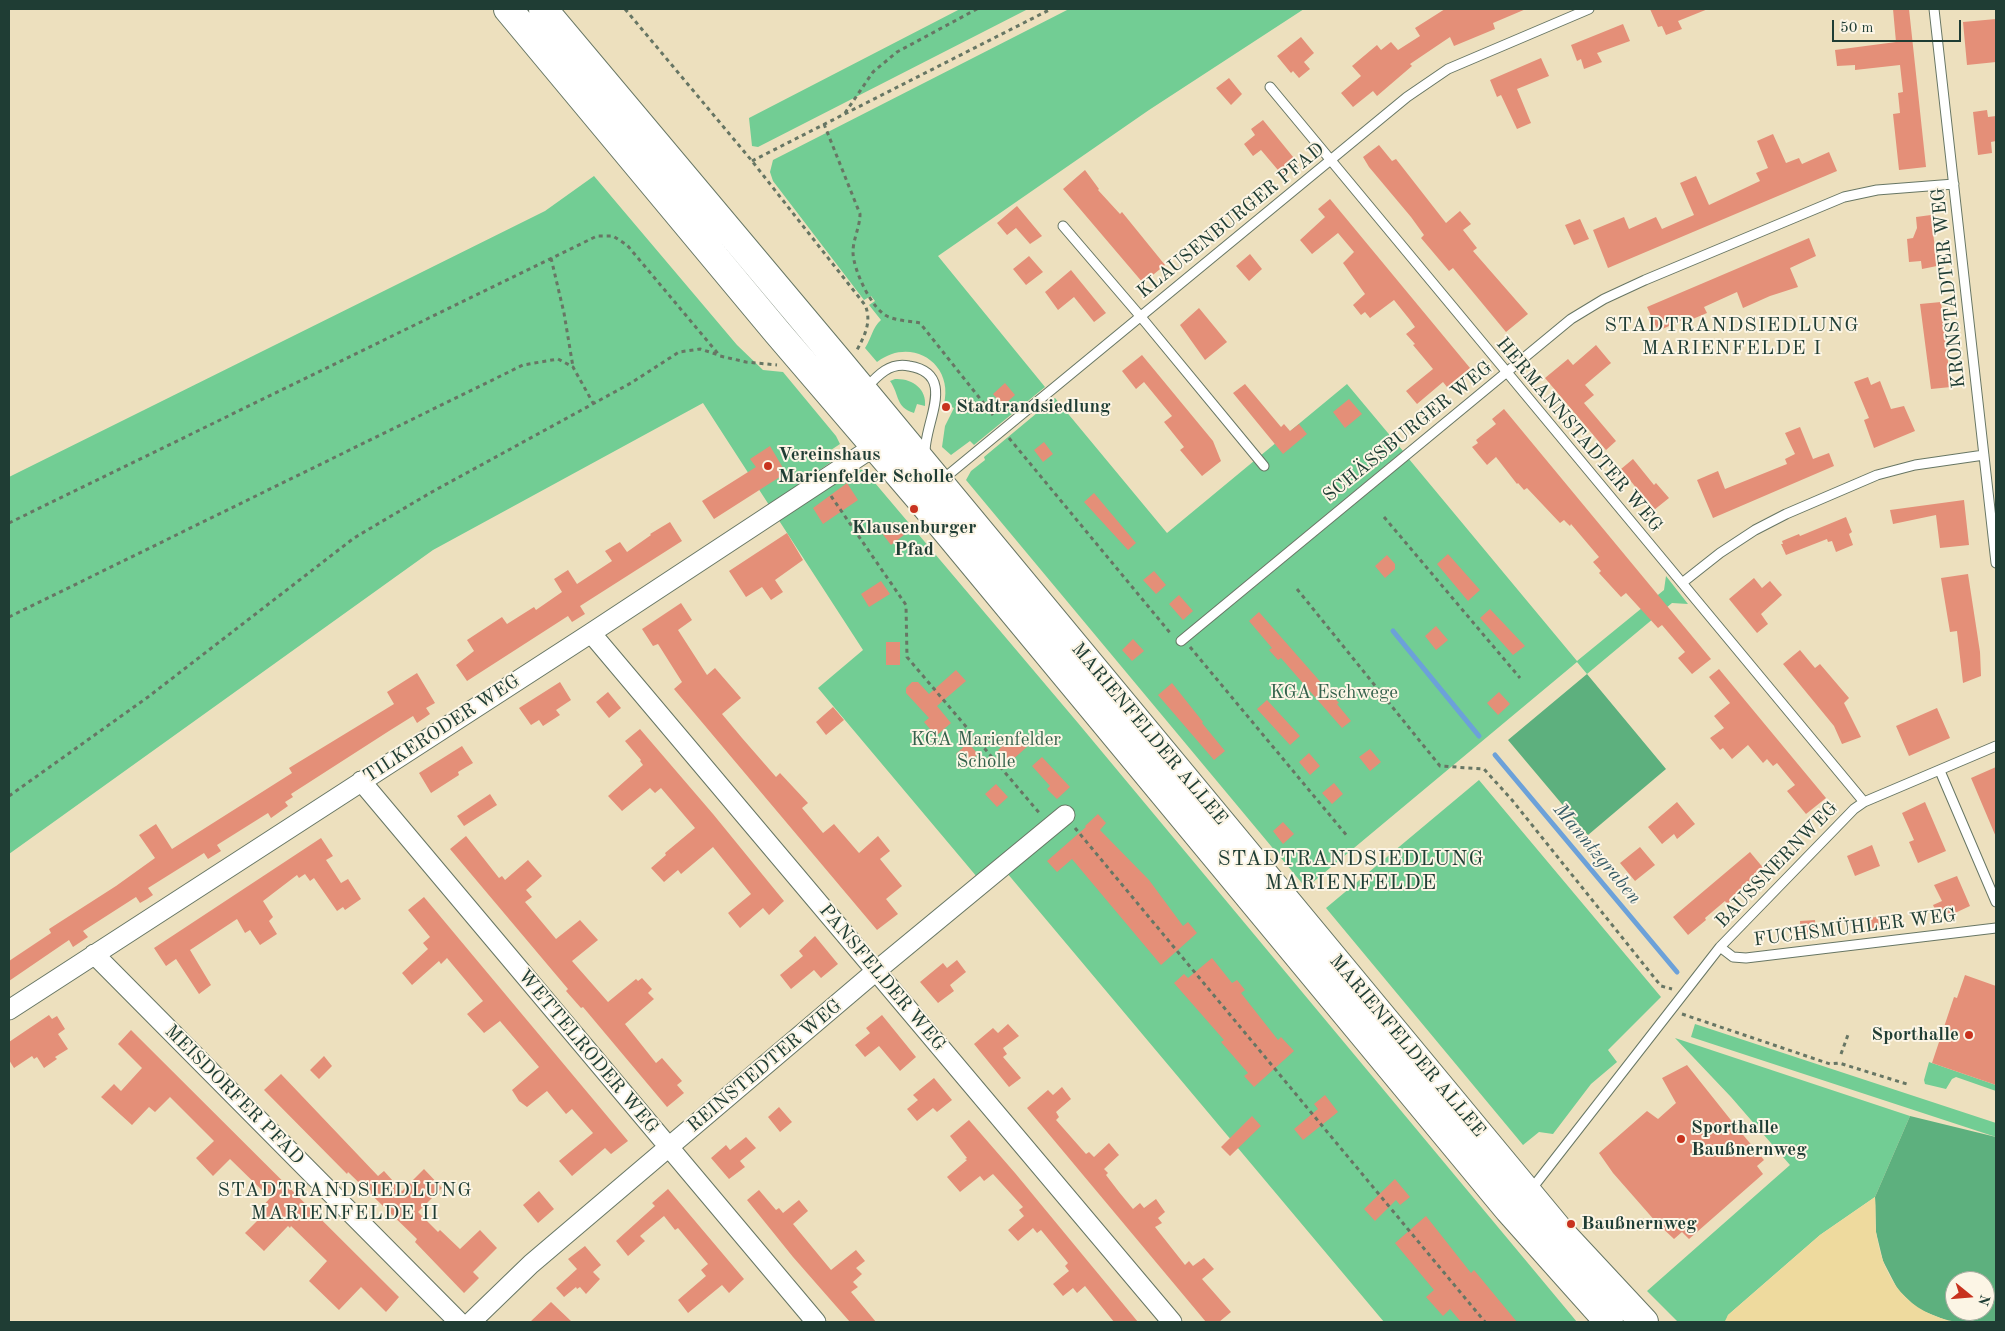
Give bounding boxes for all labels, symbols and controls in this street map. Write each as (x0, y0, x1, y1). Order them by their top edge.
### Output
scale bar (1835, 10, 1964, 42)
text: 50 m (1840, 21, 1874, 36)
street label: KLAUSENBURGER PFAD (1133, 138, 1329, 304)
street label: KRONSTADTER WEG (1927, 186, 1971, 390)
district label: STADTRANDSIEDLUNG MARIENFELDE I (1602, 314, 1862, 361)
street label: HERMANNSTADTER WEG (1491, 333, 1667, 537)
street label: SCHÄSSBURGER WEG (1319, 357, 1497, 507)
place label: Stadtrandsiedlung (956, 396, 1111, 418)
marker: Stadtrandsiedlung (940, 401, 952, 413)
place label: Vereinshaus Marienfelder Scholle (778, 444, 954, 488)
marker: Vereinshaus Marienfelder Scholle (762, 460, 774, 472)
marker: Klausenburger Pfad (908, 503, 920, 515)
place label: Klausenburger Pfad (852, 517, 976, 561)
street label: MARIENFELDER ALLEE (1066, 638, 1232, 830)
street label: TILKERODER WEG (359, 670, 525, 788)
park label: KGA Eschwege (1270, 682, 1398, 704)
park label: KGA Marienfelder Scholle (911, 729, 1061, 773)
street label: BAUSSNERNWEG (1711, 797, 1843, 933)
water label: Manntzgraben (1548, 798, 1646, 910)
district label: STADTRANDSIEDLUNG MARIENFELDE (1215, 846, 1487, 896)
street label: PANSFELDER WEG (814, 900, 950, 1056)
street label: FUCHSMÜHLER WEG (1752, 904, 1958, 952)
street label: MARIENFELDER ALLEE (1324, 950, 1490, 1142)
street label: WETTELRODER WEG (513, 965, 663, 1139)
street label: REINSTEDTER WEG (683, 995, 847, 1137)
street label: MEISDORFER PFAD (159, 1020, 309, 1170)
place label: Sporthalle (1871, 1024, 1959, 1046)
marker: Sporthalle (1963, 1029, 1975, 1041)
place label: Sporthalle Baußnernweg (1691, 1117, 1807, 1161)
marker: Sporthalle Baußnernweg (1675, 1133, 1687, 1145)
district label: STADTRANDSIEDLUNG MARIENFELDE II (215, 1179, 475, 1226)
place label: Baußnernweg (1581, 1213, 1697, 1235)
marker: Baußnernweg (1565, 1218, 1577, 1230)
north arrow (1945, 1271, 1995, 1321)
text: N (1975, 1293, 1992, 1307)

